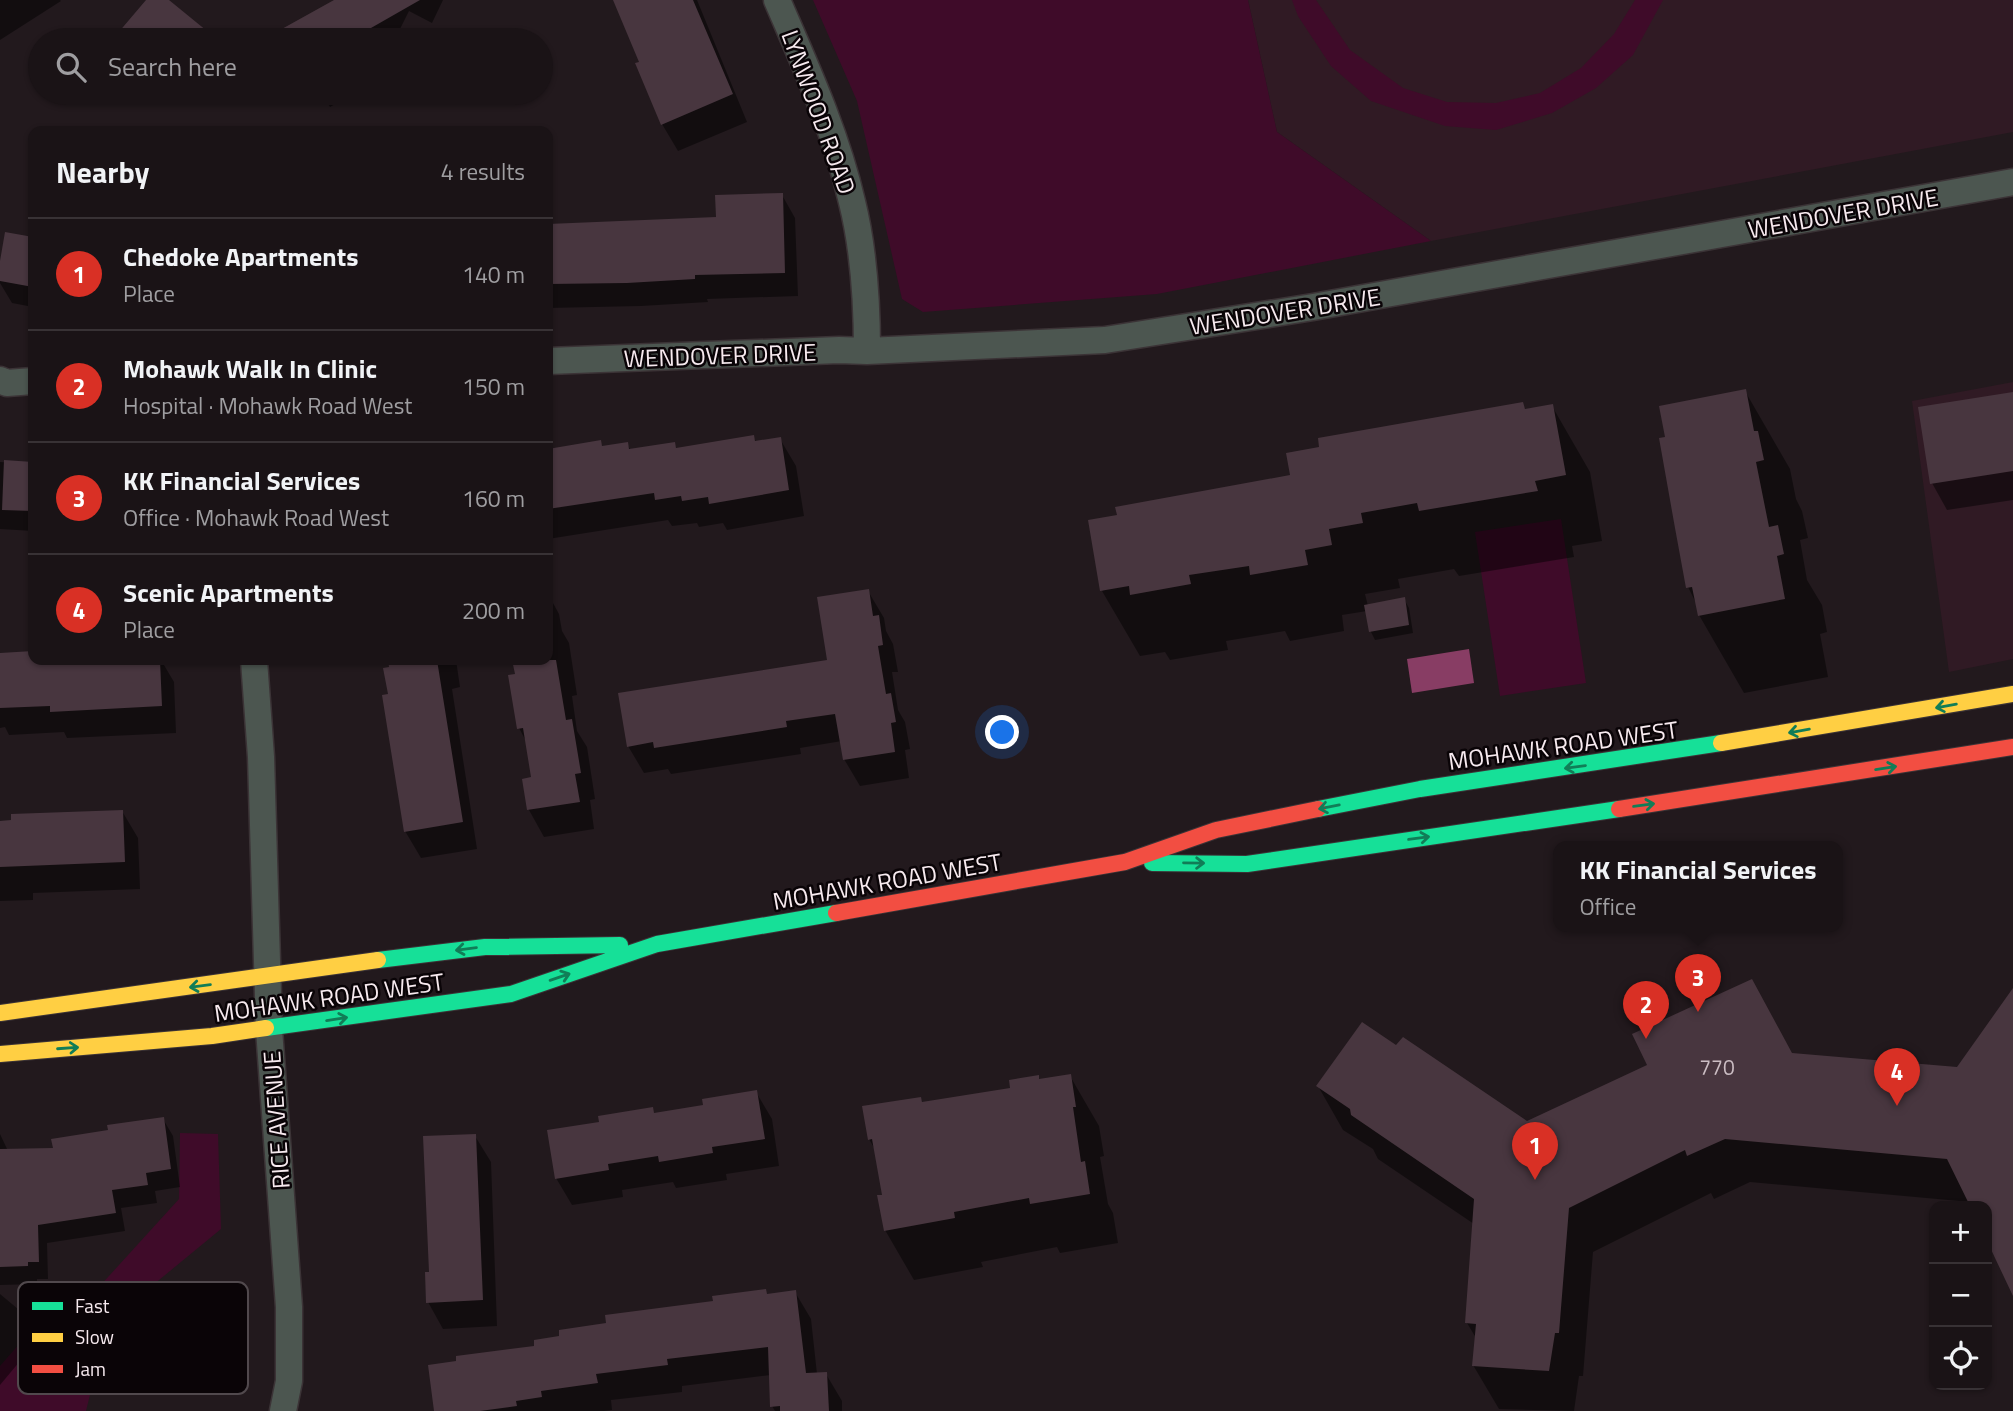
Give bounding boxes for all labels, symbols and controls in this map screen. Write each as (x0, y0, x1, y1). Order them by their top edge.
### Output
street label: LYNWOOD ROAD (773, 25, 865, 199)
search box (28, 28, 553, 105)
text: Search here (108, 47, 237, 86)
icon: search (52, 48, 90, 86)
text: Nearby (56, 149, 149, 195)
text: 4 results (441, 154, 525, 189)
street label: WENDOVER DRIVE (1745, 179, 1941, 247)
text: Chedoke Apartments (123, 237, 358, 276)
text: 1 (73, 257, 85, 292)
text: 140 m (462, 257, 525, 292)
text: Place (123, 276, 175, 311)
street label: WENDOVER DRIVE (1187, 278, 1383, 344)
street label: WENDOVER DRIVE (623, 334, 817, 376)
text: Mohawk Walk In Clinic (123, 349, 377, 388)
text: 2 (73, 369, 85, 404)
text: 150 m (462, 369, 525, 404)
text: Hospital · Mohawk Road West (123, 388, 412, 423)
text: KK Financial Services (123, 461, 360, 500)
text: 3 (73, 481, 85, 516)
text: 160 m (462, 481, 525, 516)
text: Office · Mohawk Road West (123, 500, 389, 535)
text: Scenic Apartments (123, 573, 334, 612)
text: 4 (73, 593, 85, 628)
text: 200 m (462, 593, 525, 628)
text: Place (123, 612, 175, 647)
one-way arrow (1935, 700, 1958, 713)
street label: MOHAWK ROAD WEST (1446, 711, 1681, 779)
your location (985, 715, 1019, 749)
one-way arrow (1788, 725, 1811, 738)
one-way arrow (1564, 760, 1586, 773)
one-way arrow (1874, 761, 1897, 774)
one-way arrow (1633, 798, 1655, 811)
one-way arrow (1318, 801, 1341, 814)
one-way arrow (1407, 831, 1430, 844)
popup (1553, 841, 1843, 932)
street label: MOHAWK ROAD WEST (770, 843, 1005, 919)
text: KK Financial Services (1579, 850, 1817, 889)
one-way arrow (1182, 856, 1205, 870)
text: Office (1579, 889, 1636, 924)
one-way arrow (455, 943, 478, 956)
pin: 3 (1675, 954, 1721, 1012)
street label: MOHAWK ROAD WEST (212, 963, 447, 1031)
one-way arrow (548, 970, 570, 982)
one-way arrow (189, 980, 212, 993)
pin: 2 (1623, 981, 1669, 1039)
one-way arrow (325, 1012, 348, 1025)
one-way arrow (56, 1042, 79, 1055)
pin: 4 (1874, 1048, 1920, 1106)
street label: RICE AVENUE (253, 1050, 299, 1190)
house number: 770 (1699, 1051, 1735, 1083)
pin: 1 (1512, 1122, 1558, 1180)
map controls (1929, 1201, 1992, 1390)
button: + (1929, 1201, 1992, 1264)
button: − (1929, 1264, 1992, 1327)
legend (18, 1282, 248, 1394)
text: Fast (75, 1291, 110, 1320)
text: Slow (75, 1322, 114, 1351)
button: locate (1929, 1327, 1992, 1390)
text: Jam (75, 1354, 106, 1383)

